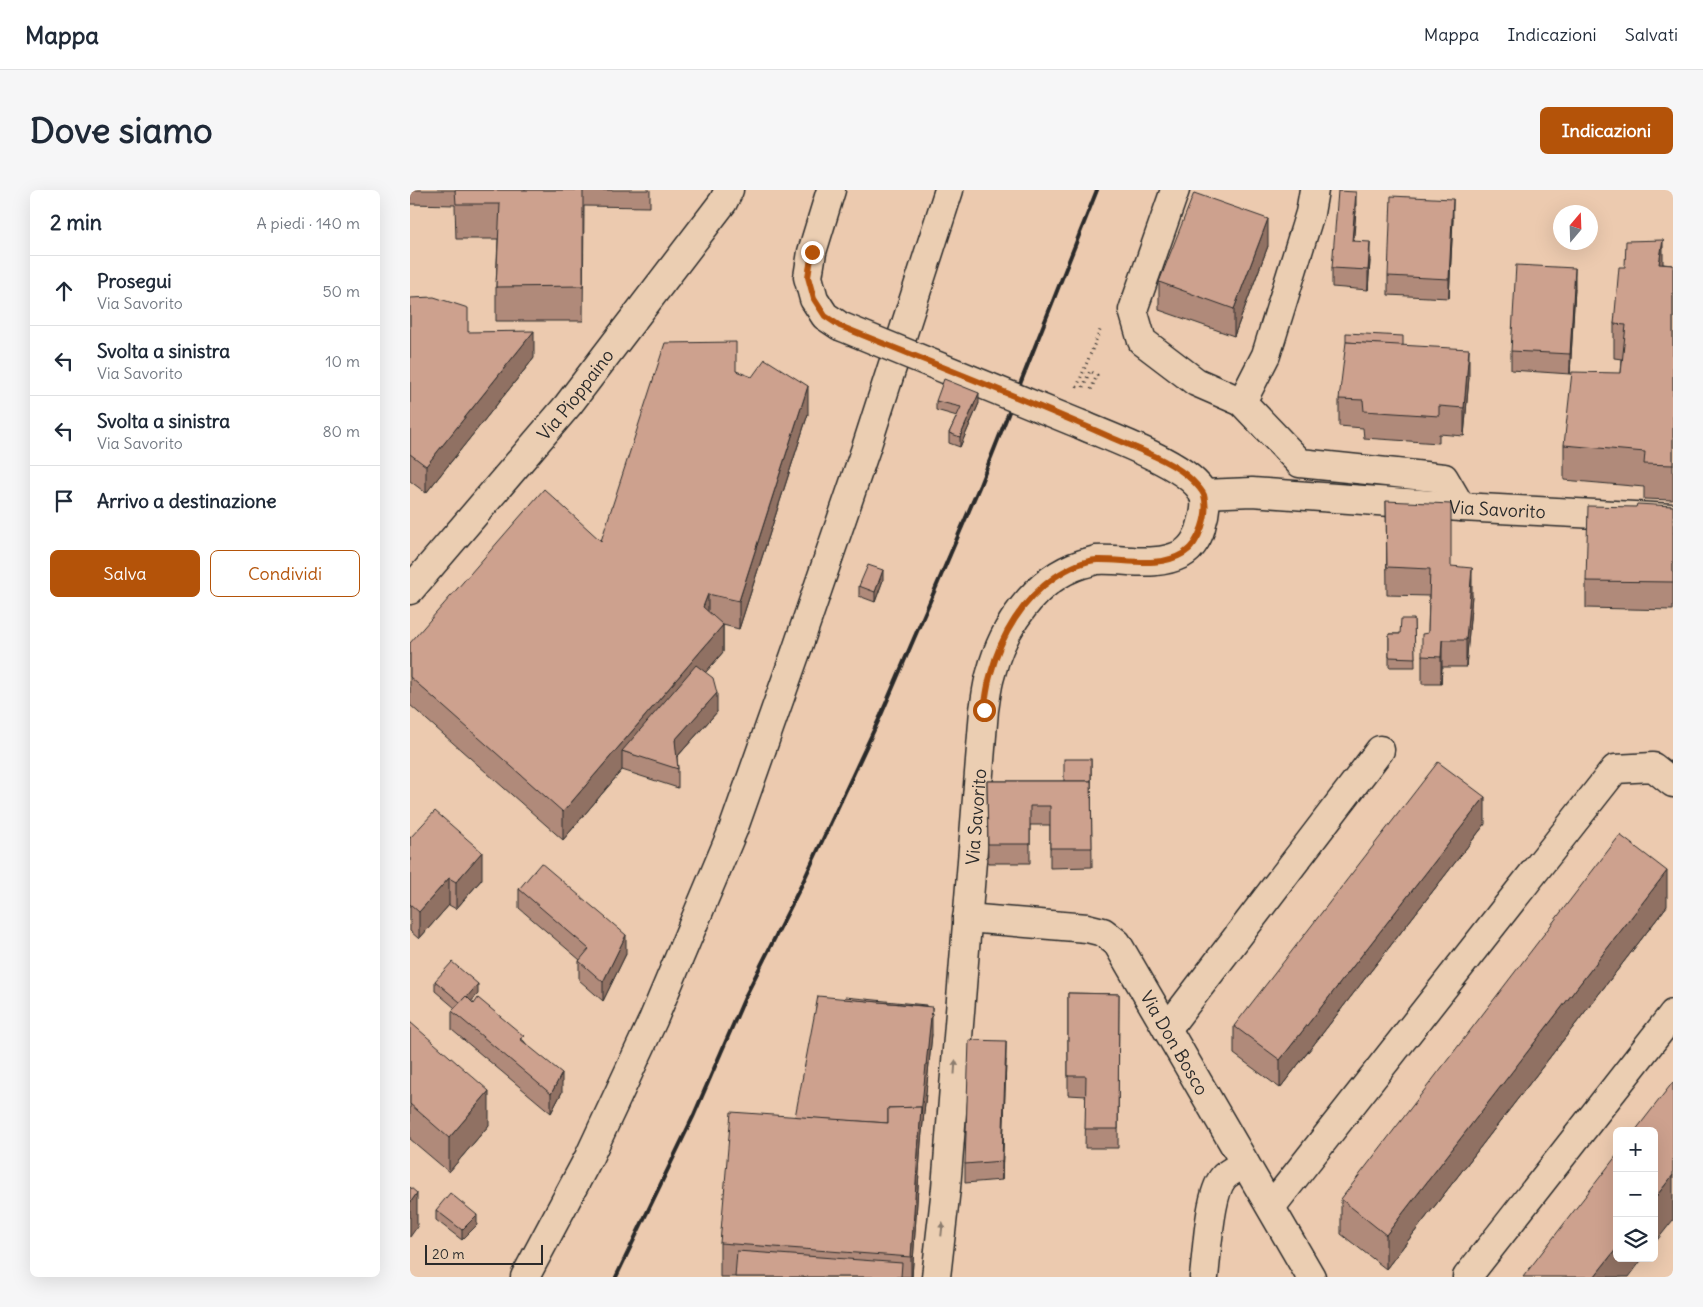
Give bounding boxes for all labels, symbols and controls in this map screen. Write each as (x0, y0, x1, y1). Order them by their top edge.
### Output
text: Mappa (25, 20, 99, 50)
text: Mappa (1424, 23, 1479, 46)
text: Indicazioni (1507, 23, 1597, 46)
text: Salvati (1625, 23, 1678, 46)
button: Indicazioni (1540, 107, 1673, 154)
text: Dove siamo (30, 108, 213, 152)
north arrow (1553, 205, 1598, 250)
text: 2 min (50, 209, 102, 236)
text: A piedi · 140 m (256, 213, 360, 233)
route end (801, 241, 824, 264)
text: Prosegui (97, 269, 172, 293)
icon: ahead (50, 277, 78, 305)
text: 50 m (322, 281, 360, 301)
text: Via Savorito (97, 293, 183, 313)
text: Svolta a sinistra (97, 339, 230, 363)
street label: Via Pioppaino (532, 344, 618, 445)
icon: left (50, 347, 78, 375)
text: 10 m (325, 351, 360, 371)
text: Via Savorito (97, 363, 183, 383)
text: Svolta a sinistra (97, 409, 230, 433)
icon: left (50, 417, 78, 445)
text: 80 m (322, 421, 360, 441)
text: Via Savorito (97, 433, 183, 453)
icon: arrive (50, 487, 78, 515)
text: Arrivo a destinazione (97, 489, 276, 513)
street label: Via Savorito (1448, 495, 1546, 523)
button: Salva (50, 550, 200, 597)
button: Condividi (210, 550, 360, 597)
route start (973, 699, 996, 722)
street label: Via Savorito (960, 768, 991, 866)
street label: Via Don Bosco (1136, 986, 1214, 1099)
one-way arrow (952, 1058, 960, 1074)
map controls (1613, 1127, 1658, 1262)
button: + (1613, 1127, 1658, 1172)
button: − (1613, 1172, 1658, 1217)
button: layers (1613, 1217, 1658, 1262)
one-way arrow (938, 1220, 946, 1236)
scale bar (425, 1242, 542, 1265)
text: 20 m (432, 1245, 465, 1263)

